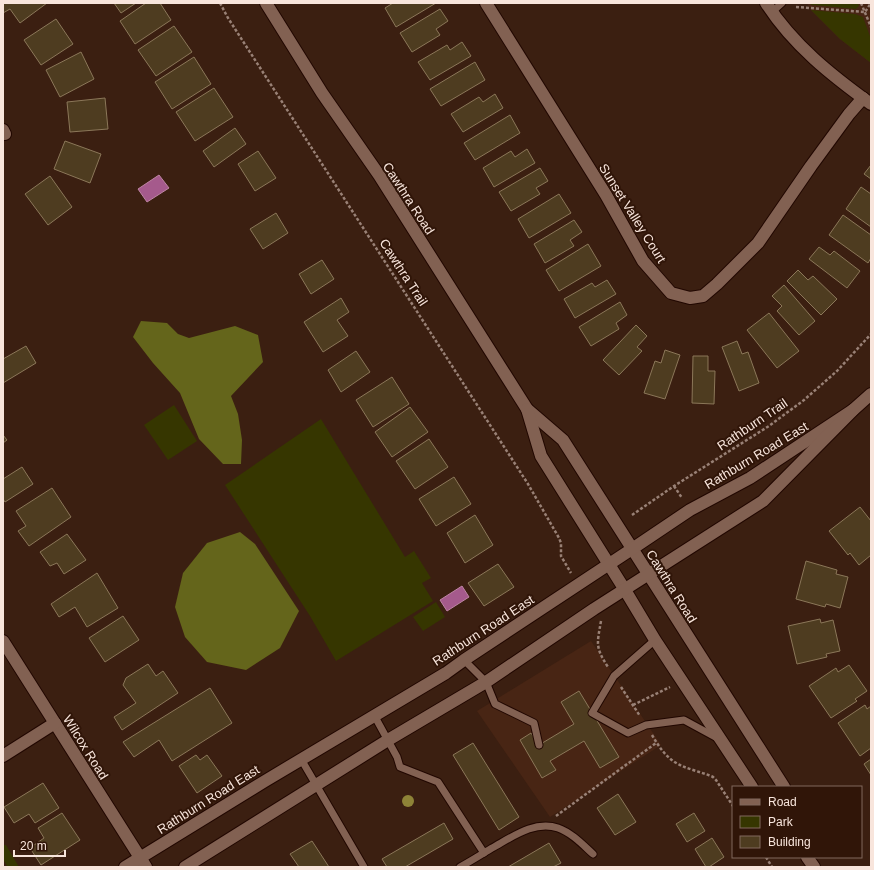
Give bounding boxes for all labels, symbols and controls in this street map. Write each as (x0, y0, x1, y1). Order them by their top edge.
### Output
street label: Cawthra Road (380, 159, 438, 237)
street label: Sunset Valley Court (596, 161, 669, 266)
street label: Cawthra Trail (376, 236, 431, 309)
street label: Rathburn Trail (714, 395, 790, 453)
street label: Rathburn Road East (702, 418, 811, 492)
street label: Cawthra Road (643, 547, 700, 625)
street label: Rathburn Road East (430, 592, 537, 669)
street label: Wilcox Road (60, 712, 111, 782)
street label: Rathburn Road East (154, 762, 263, 837)
legend (732, 786, 862, 858)
text: Road (768, 795, 797, 809)
text: Park (768, 815, 794, 829)
scale bar (14, 832, 65, 858)
text: Building (768, 835, 811, 849)
text: 20 m (20, 839, 47, 853)

